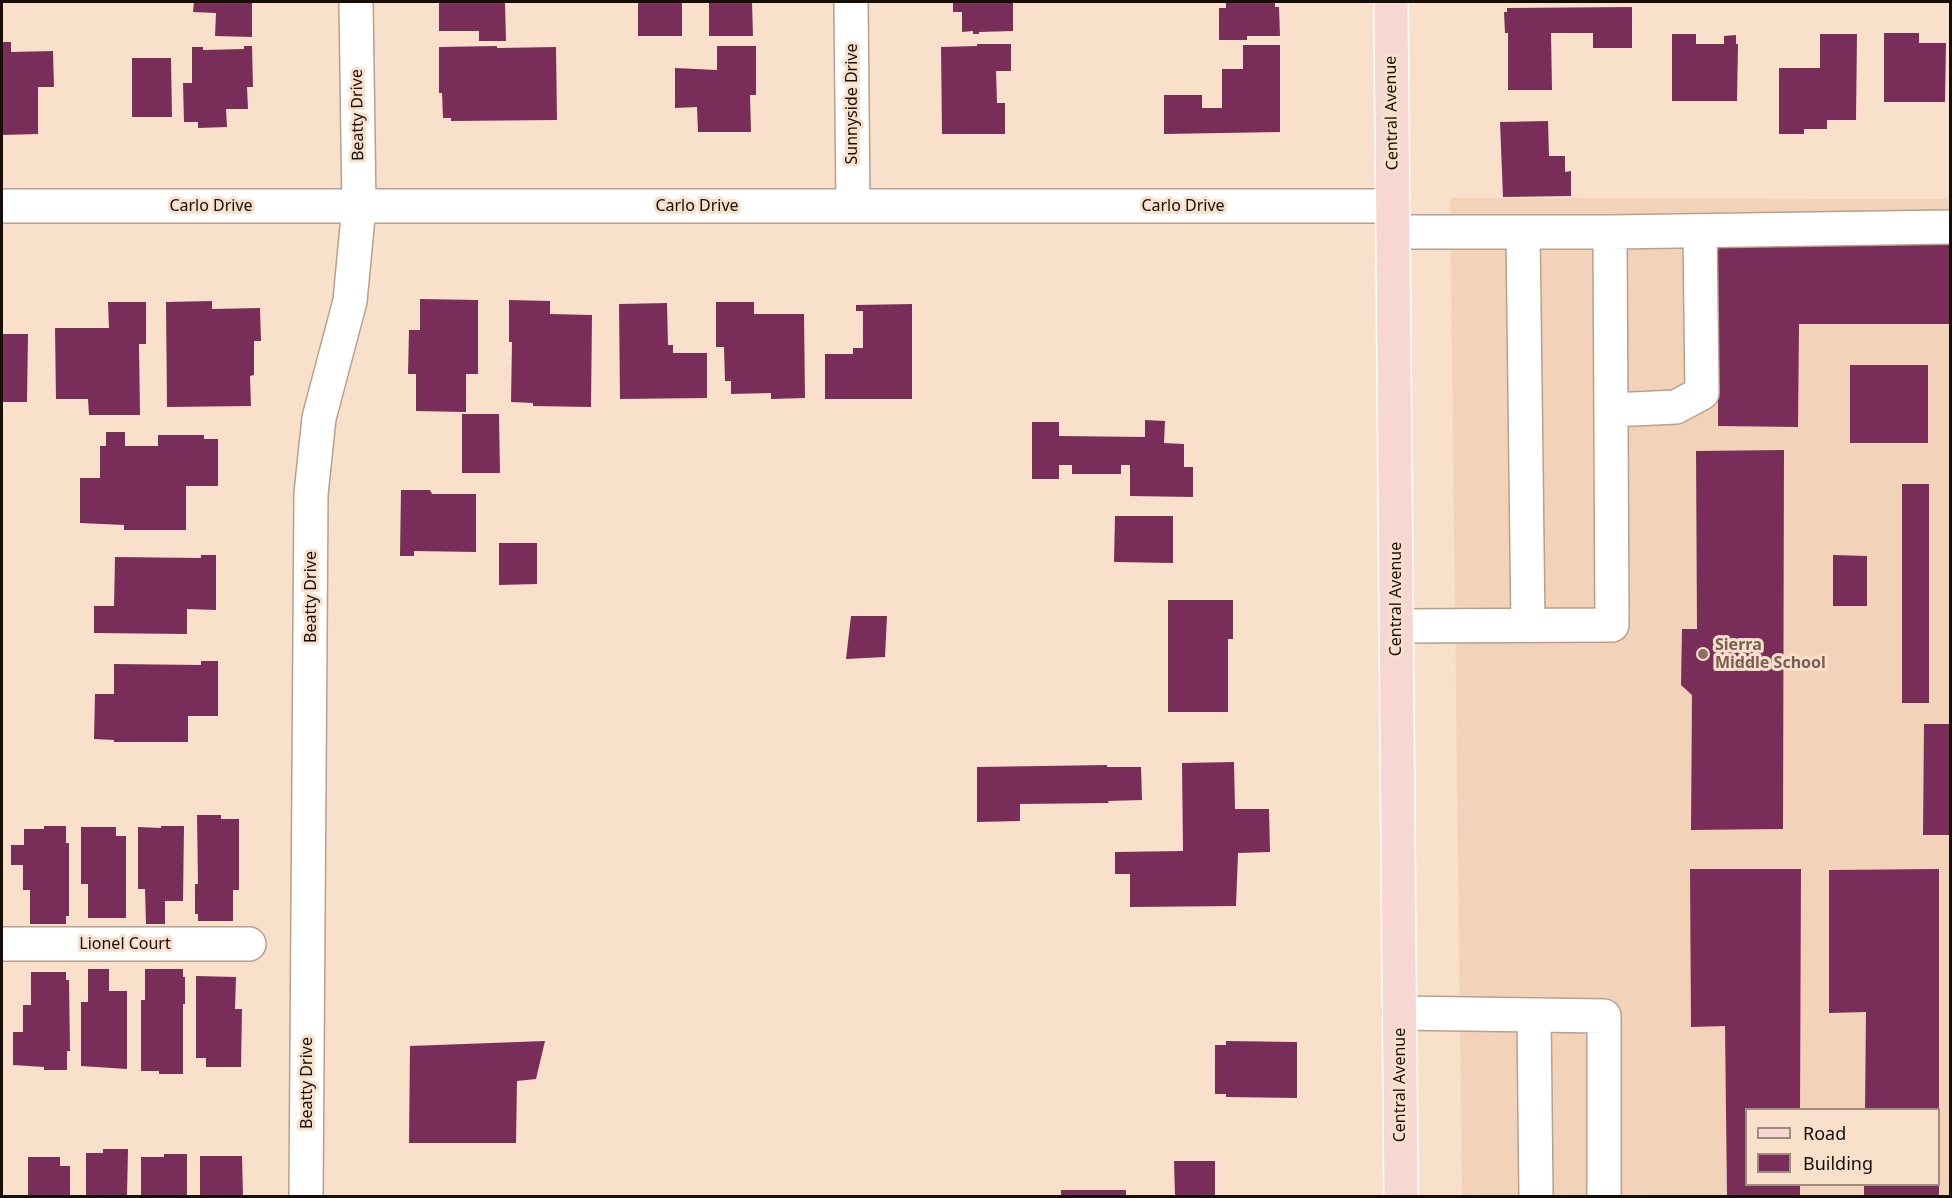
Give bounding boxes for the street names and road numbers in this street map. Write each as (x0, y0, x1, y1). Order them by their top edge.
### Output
street label: Sunnyside Drive (842, 44, 862, 164)
street label: Central Avenue (1381, 56, 1403, 170)
street label: Beatty Drive (348, 69, 368, 161)
street label: Carlo Drive (169, 196, 253, 216)
street label: Carlo Drive (655, 196, 739, 216)
street label: Carlo Drive (1141, 196, 1225, 216)
street label: Central Avenue (1386, 542, 1406, 656)
street label: Beatty Drive (301, 551, 321, 643)
street label: Lionel Court (79, 934, 171, 954)
street label: Central Avenue (1390, 1028, 1410, 1142)
street label: Beatty Drive (297, 1037, 317, 1129)

